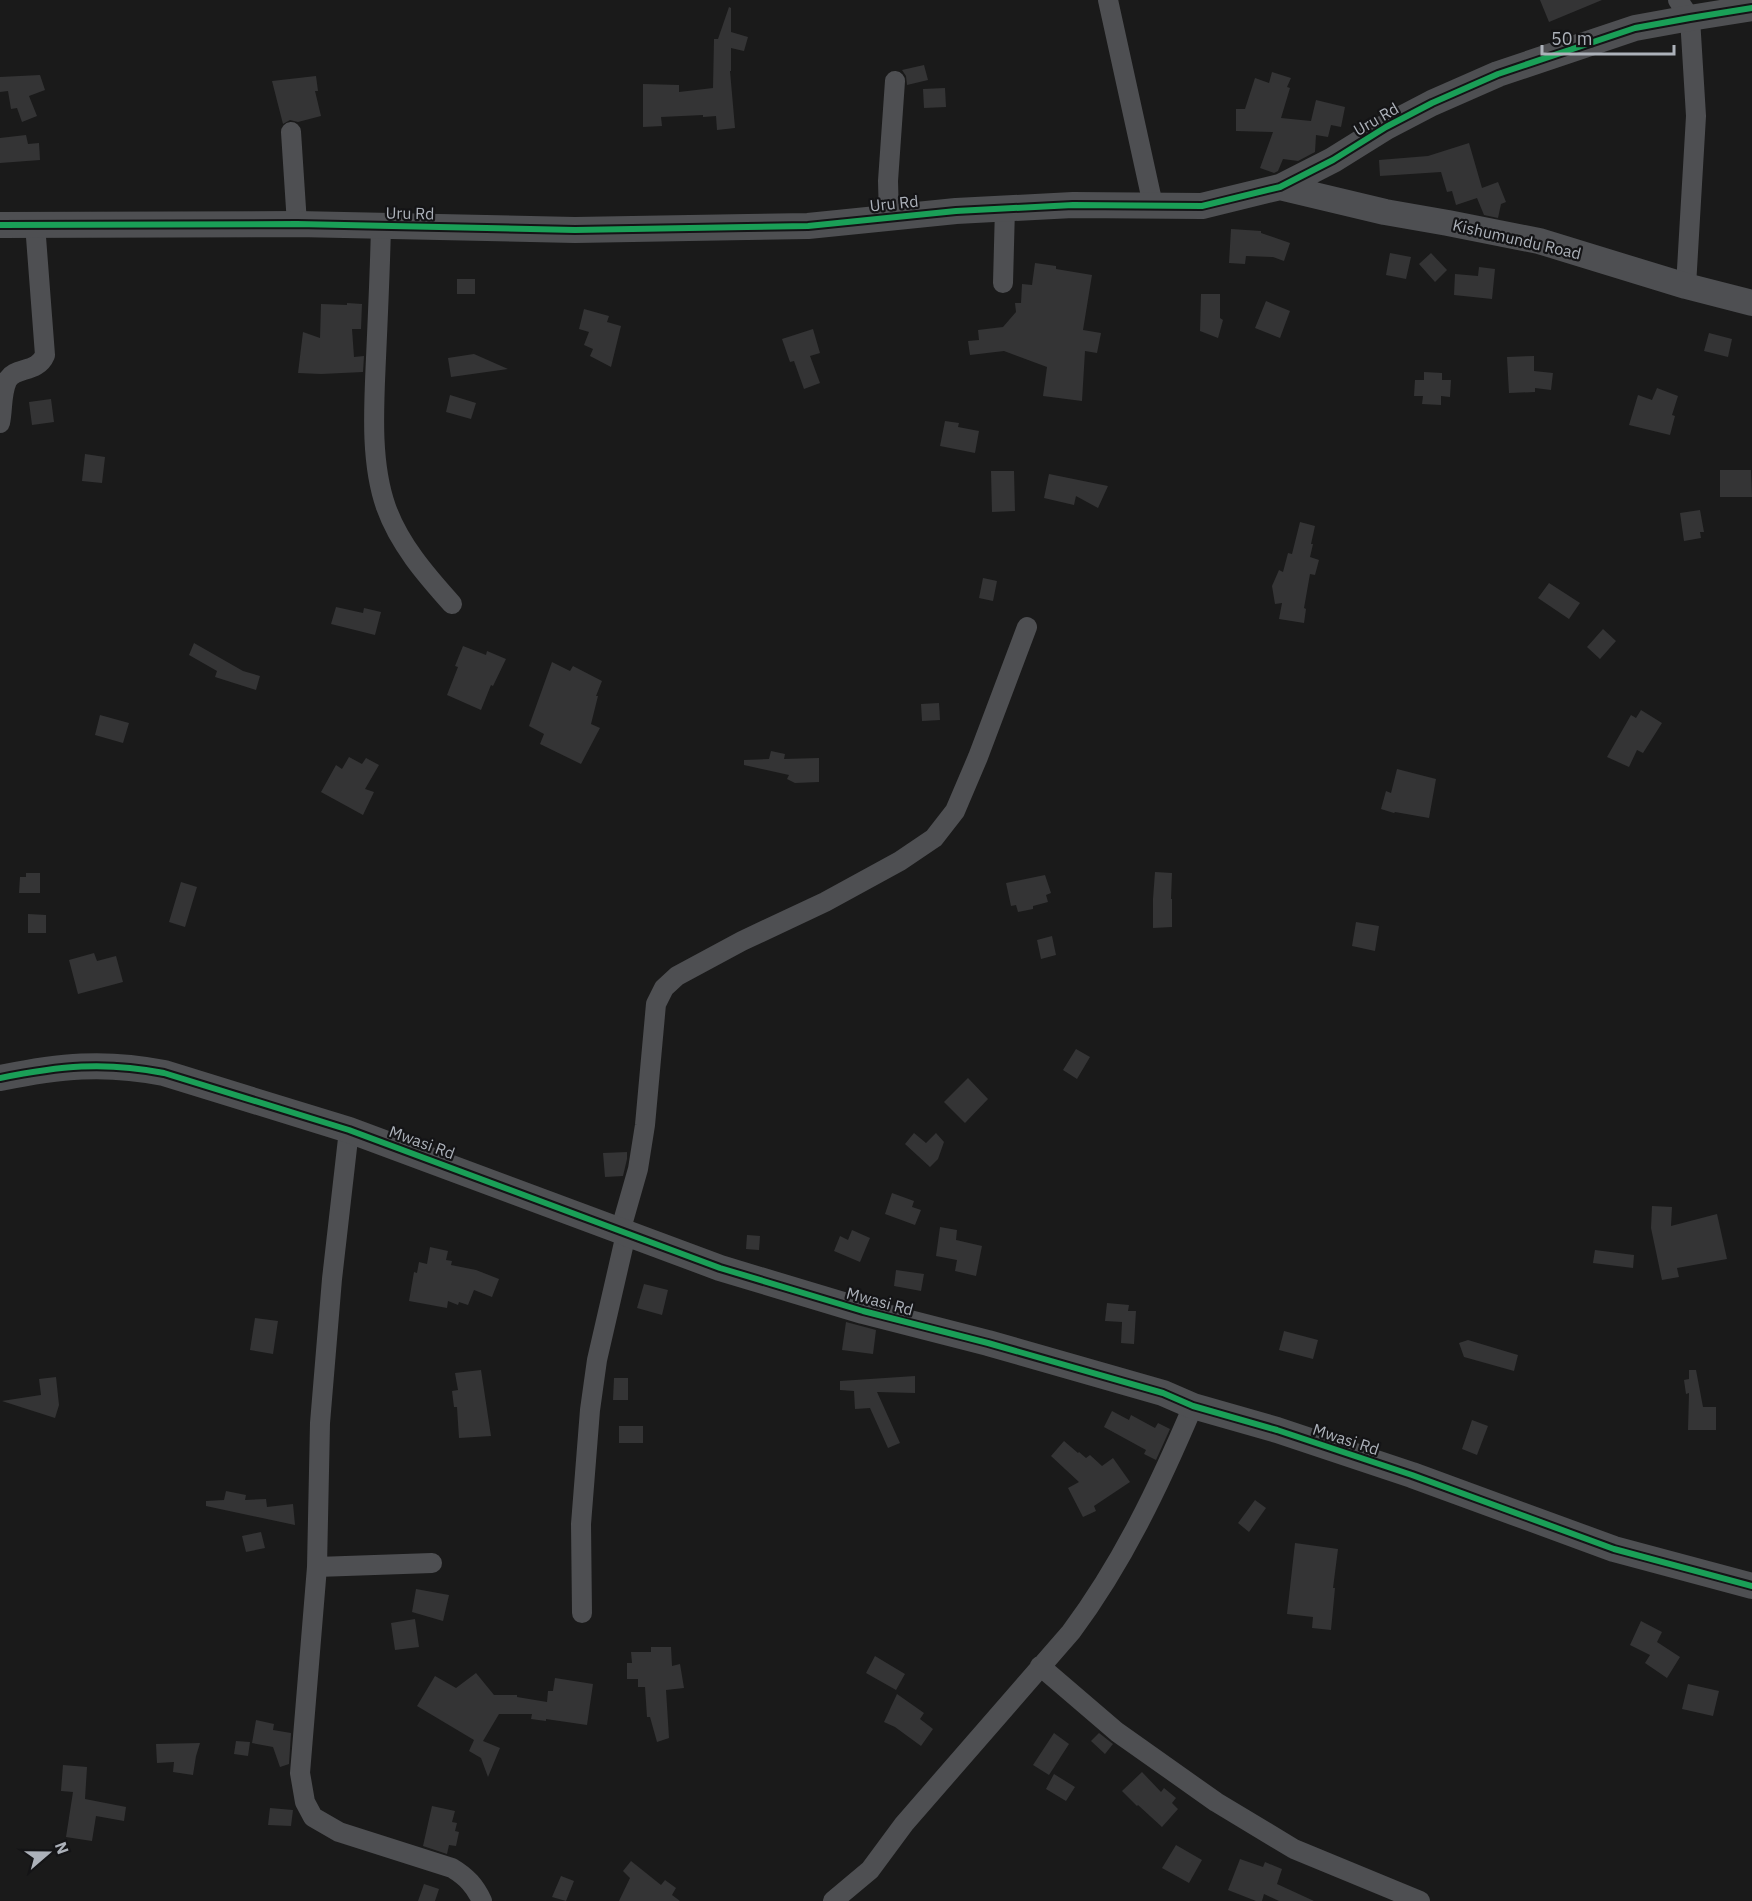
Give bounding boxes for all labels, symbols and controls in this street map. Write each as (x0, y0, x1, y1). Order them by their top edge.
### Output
scale bar (1542, 18, 1674, 56)
text: 50 m (1551, 27, 1593, 50)
street label: Uru Rd (1350, 98, 1402, 140)
street label: Uru Rd (869, 191, 919, 215)
street label: Uru Rd (385, 203, 435, 223)
street label: Kishumundu Road (1451, 215, 1583, 263)
street label: Mwasi Rd (386, 1121, 458, 1163)
street label: Mwasi Rd (844, 1282, 916, 1320)
street label: Mwasi Rd (1310, 1419, 1382, 1459)
north arrow (18, 1823, 78, 1883)
text: N (51, 1839, 73, 1857)

